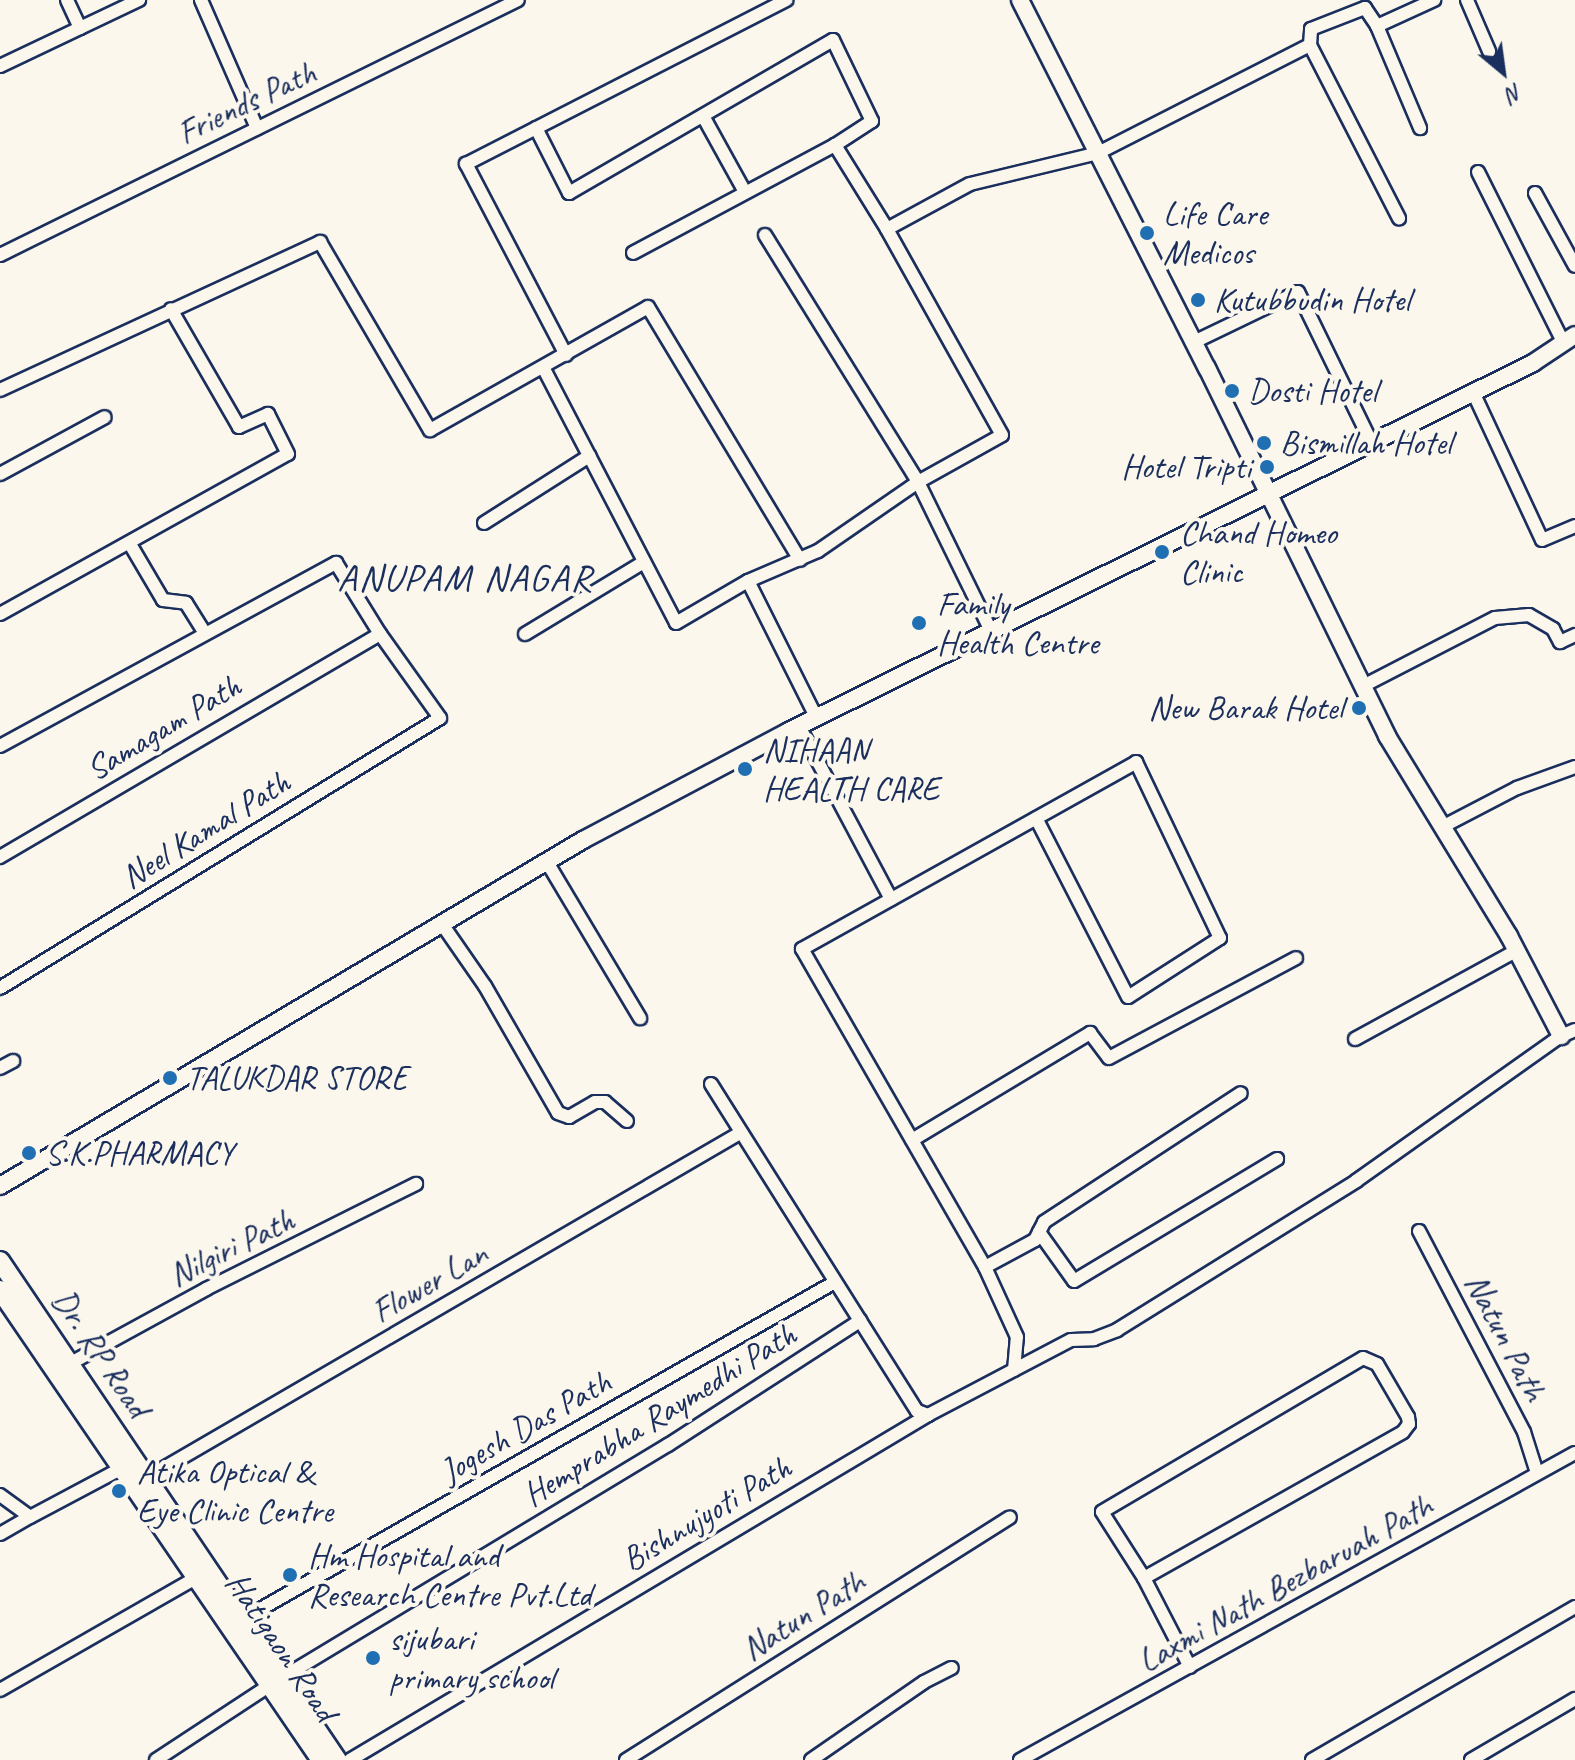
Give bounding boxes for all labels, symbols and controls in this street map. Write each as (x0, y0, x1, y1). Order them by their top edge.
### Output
north arrow (1463, 32, 1543, 112)
street label: Friends Path (170, 51, 322, 153)
text: N (1502, 77, 1527, 109)
place label: Life Care Medicos (1163, 193, 1268, 272)
marker: Life Care Medicos (1138, 224, 1156, 242)
place label: Kutubbudin Hotel (1214, 280, 1410, 320)
marker: Kutubbudin Hotel (1189, 291, 1207, 309)
place label: Dosti Hotel (1248, 371, 1377, 411)
marker: Dosti Hotel (1223, 382, 1241, 400)
place label: Bismillah Hotel (1280, 423, 1451, 463)
marker: Bismillah Hotel (1255, 434, 1273, 452)
place label: Hotel Tripti (1121, 447, 1251, 487)
marker: Hotel Tripti (1258, 458, 1276, 476)
place label: Chand Homeo Clinic (1180, 512, 1337, 592)
marker: Chand Homeo Clinic (1151, 541, 1173, 563)
district label: ANUPAM NAGAR (338, 555, 592, 601)
place label: Family Health Centre (937, 583, 1098, 662)
marker: Family Health Centre (908, 612, 930, 634)
street label: Samagam Path (78, 665, 248, 789)
place label: New Barak Hotel (1147, 688, 1343, 728)
marker: New Barak Hotel (1350, 699, 1368, 717)
place label: NIHAAN HEALTH CARE (763, 729, 940, 808)
marker: NIHAAN HEALTH CARE (734, 758, 756, 780)
street label: Neel Kamal Path (114, 761, 296, 897)
place label: TALUKDAR STORE (186, 1058, 407, 1098)
marker: TALUKDAR STORE (161, 1069, 179, 1087)
place label: S.K.PHARMACY (45, 1133, 234, 1173)
marker: S.K.PHARMACY (20, 1144, 38, 1162)
street label: Nilgiri Path (162, 1199, 300, 1295)
street label: Flower Lan (364, 1232, 494, 1332)
street label: Natun Path (1456, 1266, 1556, 1408)
street label: Dr. RP Road (43, 1281, 159, 1425)
street label: Hemprabha Raymedhi Path (514, 1313, 804, 1515)
street label: Jogesh Das Path (432, 1361, 618, 1491)
street label: Bishnujyoti Path (613, 1446, 799, 1580)
place label: Atika Optical & Eye Clinic Centre (137, 1451, 334, 1530)
marker: Atika Optical & Eye Clinic Centre (108, 1480, 130, 1502)
street label: Laxmi Nath Bezbaruah Path (1129, 1484, 1441, 1682)
place label: Hm Hospital and Research Centre Pvt.Ltd (308, 1535, 592, 1614)
street label: Natun Path (733, 1561, 873, 1669)
street label: Hatigaon Road (218, 1564, 346, 1728)
marker: Hm Hospital and Research Centre Pvt.Ltd (279, 1564, 301, 1586)
place label: sijubari primary school (389, 1618, 554, 1698)
marker: sijubari primary school (364, 1649, 382, 1667)

